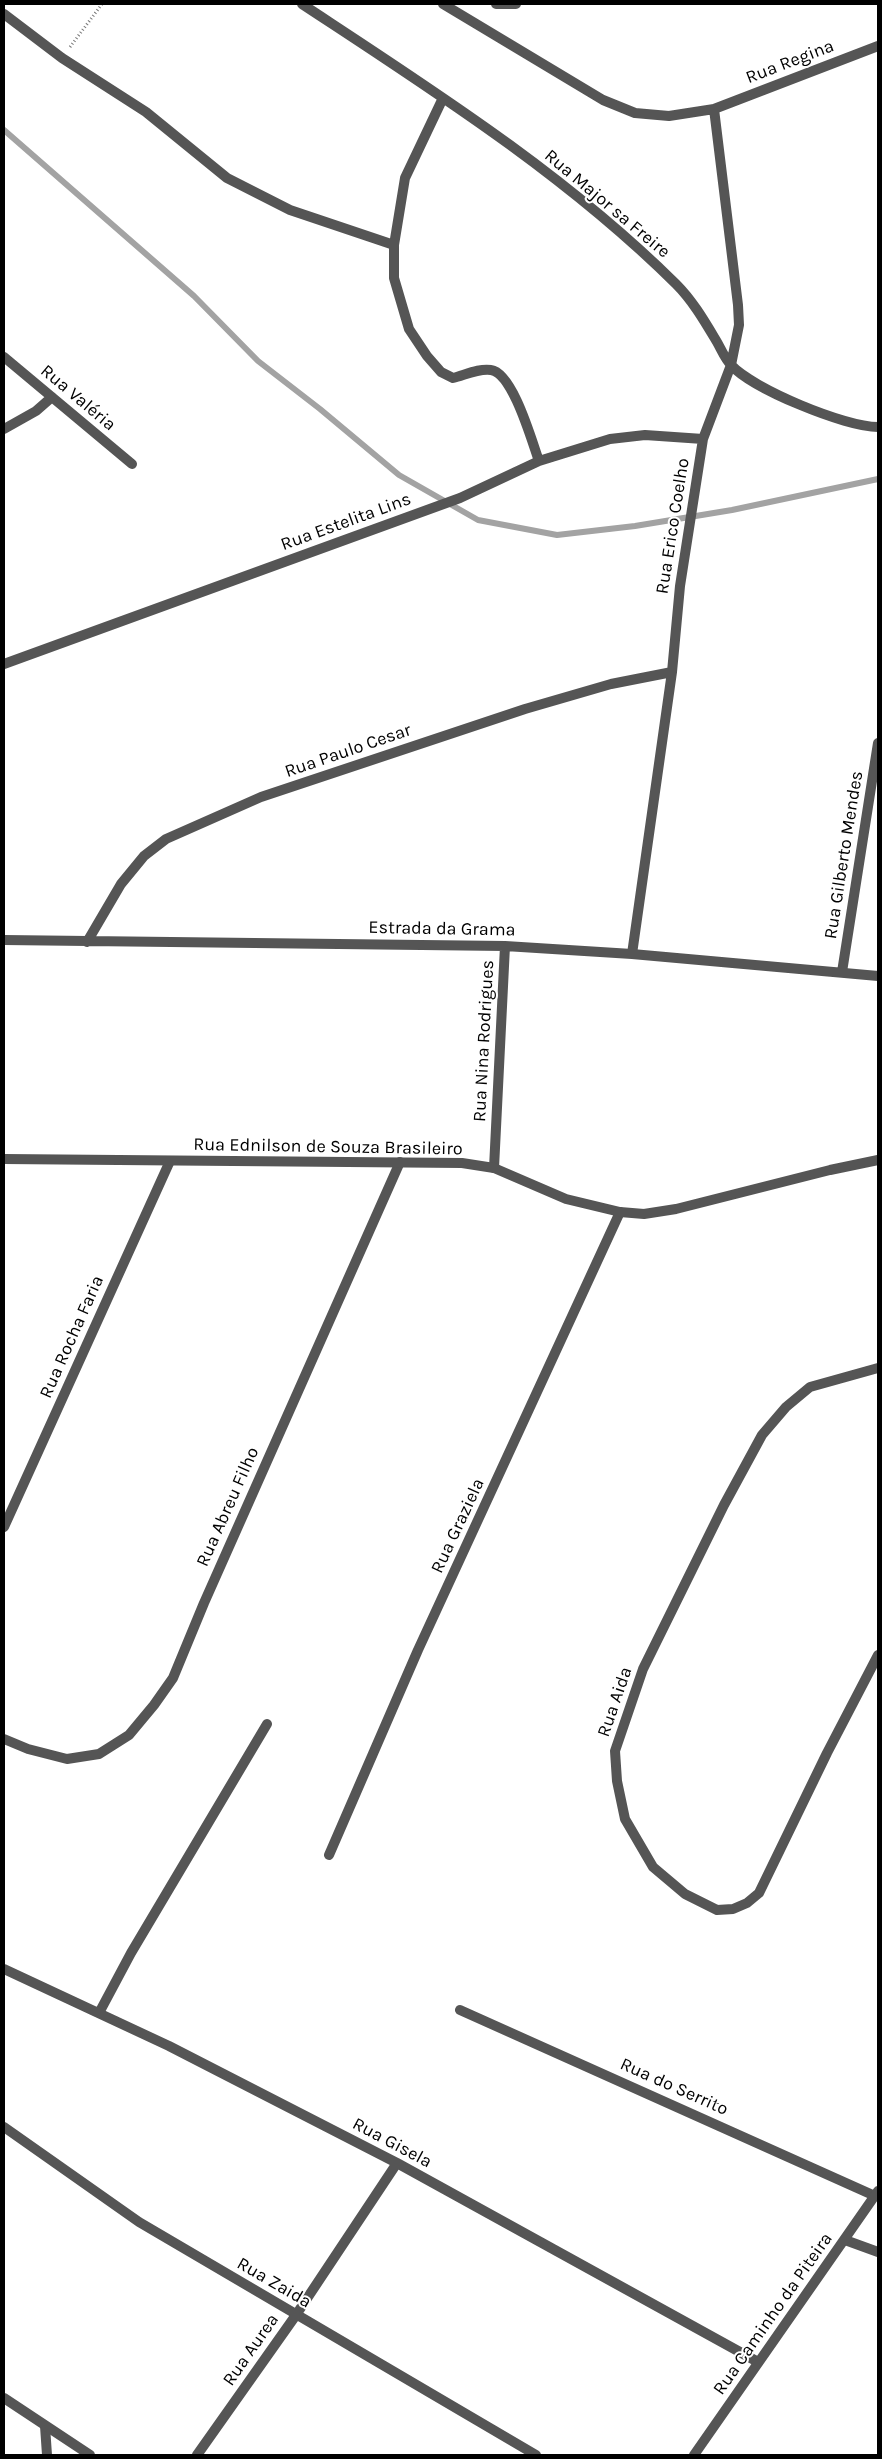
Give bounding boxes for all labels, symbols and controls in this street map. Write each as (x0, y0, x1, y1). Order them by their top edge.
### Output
street label: Rua Regina (743, 35, 837, 89)
street label: Rua Major sa Freire (540, 145, 674, 263)
street label: Rua Valéria (36, 360, 120, 436)
street label: Rua Erico Coelho (652, 456, 694, 596)
street label: Rua Estelita Lins (278, 488, 414, 556)
street label: Rua Paulo Cesar (282, 719, 414, 783)
street label: Rua Gilberto Mendes (820, 769, 868, 941)
street label: Estrada da Grama (368, 917, 516, 941)
street label: Rua Nina Rodrigues (469, 960, 499, 1122)
street label: Rua Ednilson de Souza Brasileiro (193, 1134, 463, 1160)
street label: Rua Rocha Faria (35, 1272, 109, 1402)
street label: Rua Abreu Filho (192, 1444, 264, 1570)
street label: Rua Graziela (427, 1475, 489, 1577)
street label: Rua Aida (593, 1664, 637, 1740)
street label: Rua do Serrito (617, 2054, 731, 2120)
street label: Rua Gisela (349, 2113, 435, 2173)
street label: Rua Caminho da Piteira (709, 2229, 837, 2399)
street label: Rua Zaida (233, 2253, 315, 2313)
street label: Rua Aurea (218, 2310, 284, 2390)

